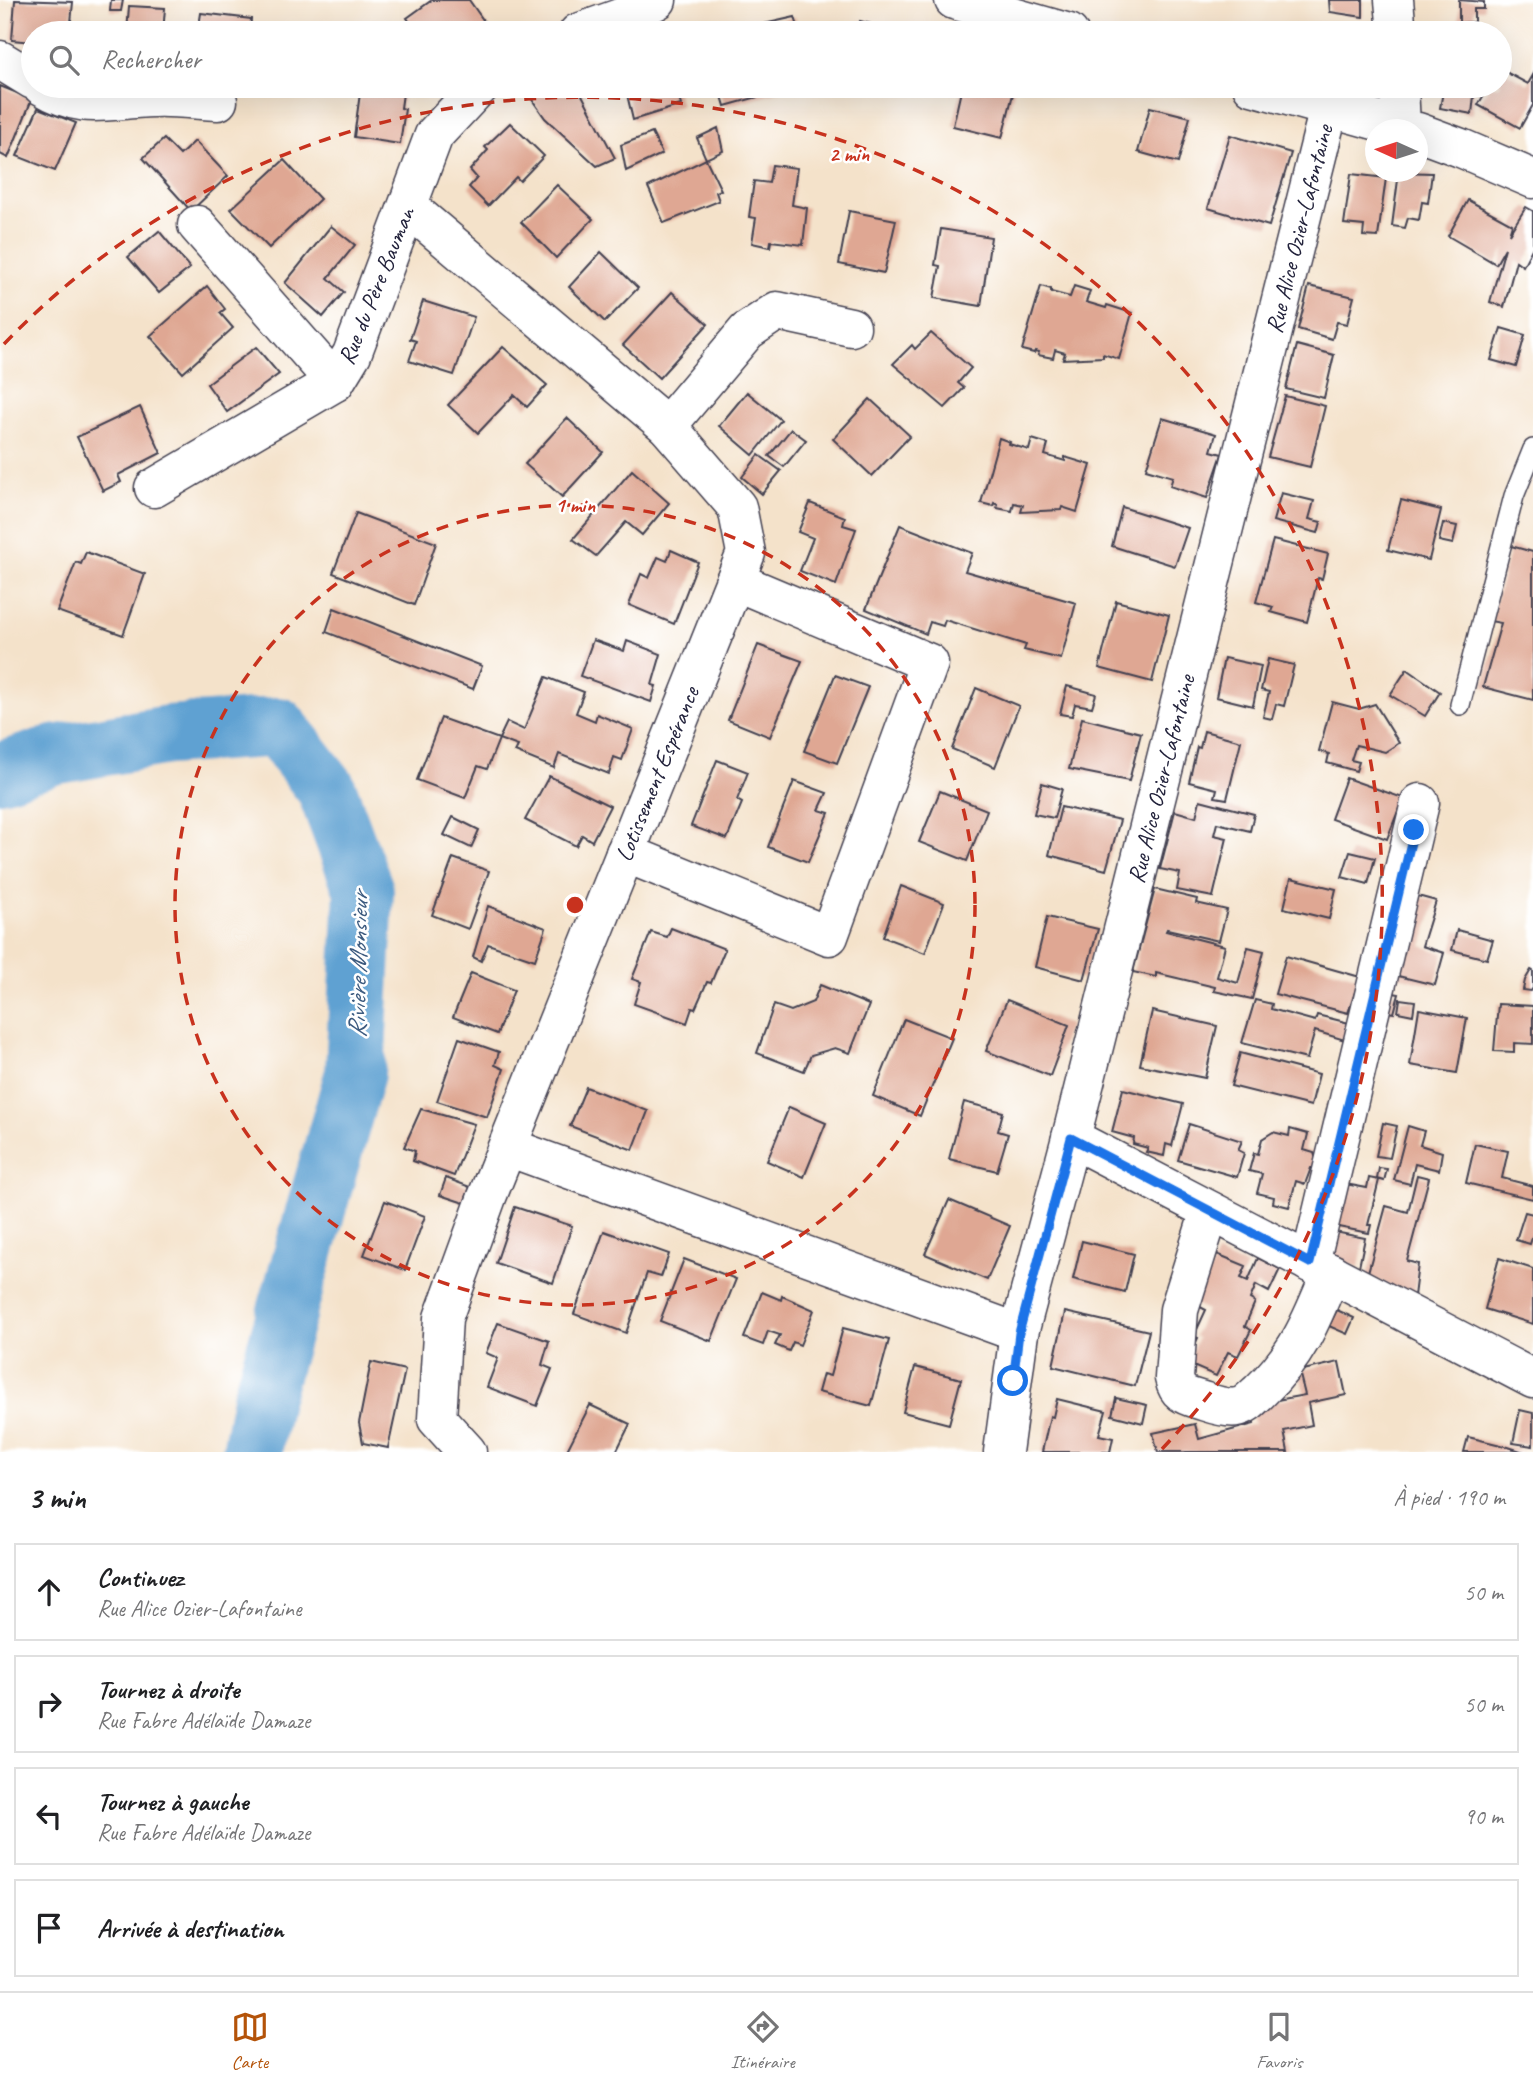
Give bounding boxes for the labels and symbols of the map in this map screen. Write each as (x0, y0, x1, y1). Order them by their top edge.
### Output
north arrow (1365, 119, 1428, 182)
street label: Rue Alice Ozier-Lafontaine (1259, 120, 1340, 336)
text: 2 min (829, 141, 869, 167)
street label: Rue du Père Bauman (331, 202, 422, 369)
text: 1 min (555, 492, 595, 518)
street label: Rue Alice Ozier-Lafontaine (1121, 670, 1202, 886)
street label: Lotissement Espérance (608, 680, 706, 866)
route end (1398, 814, 1429, 845)
water label: Rivière Monsieur (340, 887, 376, 1038)
centre of rings (563, 893, 587, 917)
route start (997, 1365, 1028, 1396)

